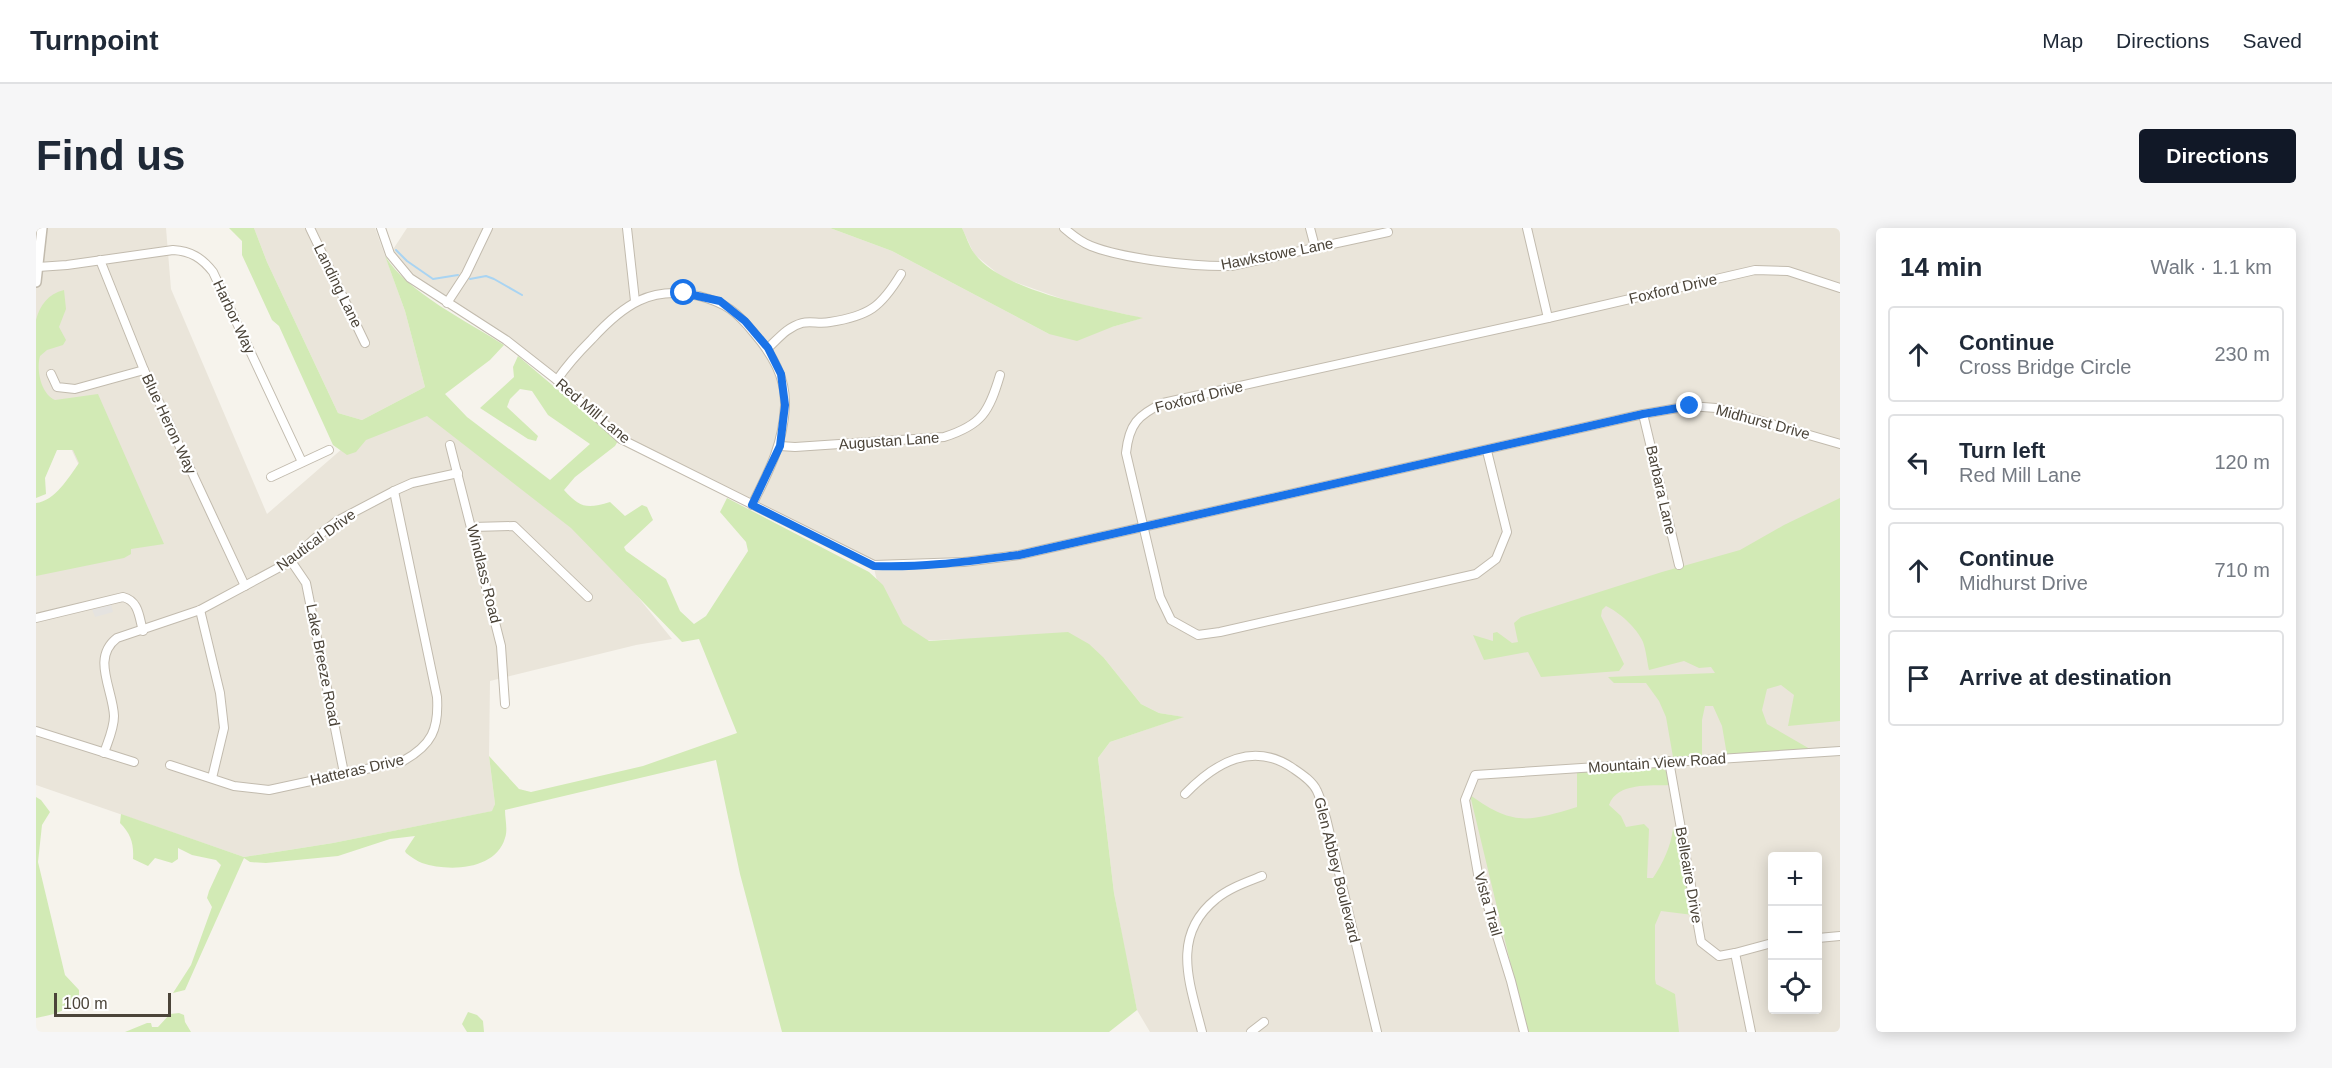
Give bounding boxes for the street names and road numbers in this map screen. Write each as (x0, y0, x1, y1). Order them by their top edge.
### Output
street label: Hawkstowe Lane (1219, 234, 1335, 273)
street label: Landing Lane (311, 241, 366, 330)
street label: Foxford Drive (1627, 270, 1719, 307)
street label: Harbor Way (210, 277, 259, 357)
street label: Blue Heron Way (139, 371, 200, 477)
street label: Red Mill Lane (553, 375, 634, 447)
street label: Foxford Drive (1153, 377, 1245, 416)
street label: Midhurst Drive (1714, 401, 1812, 442)
street label: Augustan Lane (838, 429, 940, 453)
street label: Barbara Lane (1643, 444, 1680, 536)
street label: Nautical Drive (273, 505, 358, 574)
street label: Windlass Road (464, 523, 505, 625)
street label: Lake Breeze Road (303, 602, 344, 728)
street label: Mountain View Road (1587, 749, 1726, 776)
street label: Hatteras Drive (308, 750, 406, 789)
street label: Glen Abbey Boulevard (1311, 795, 1364, 944)
street label: Belleaire Drive (1673, 825, 1706, 924)
street label: Vista Trail (1471, 870, 1506, 938)

